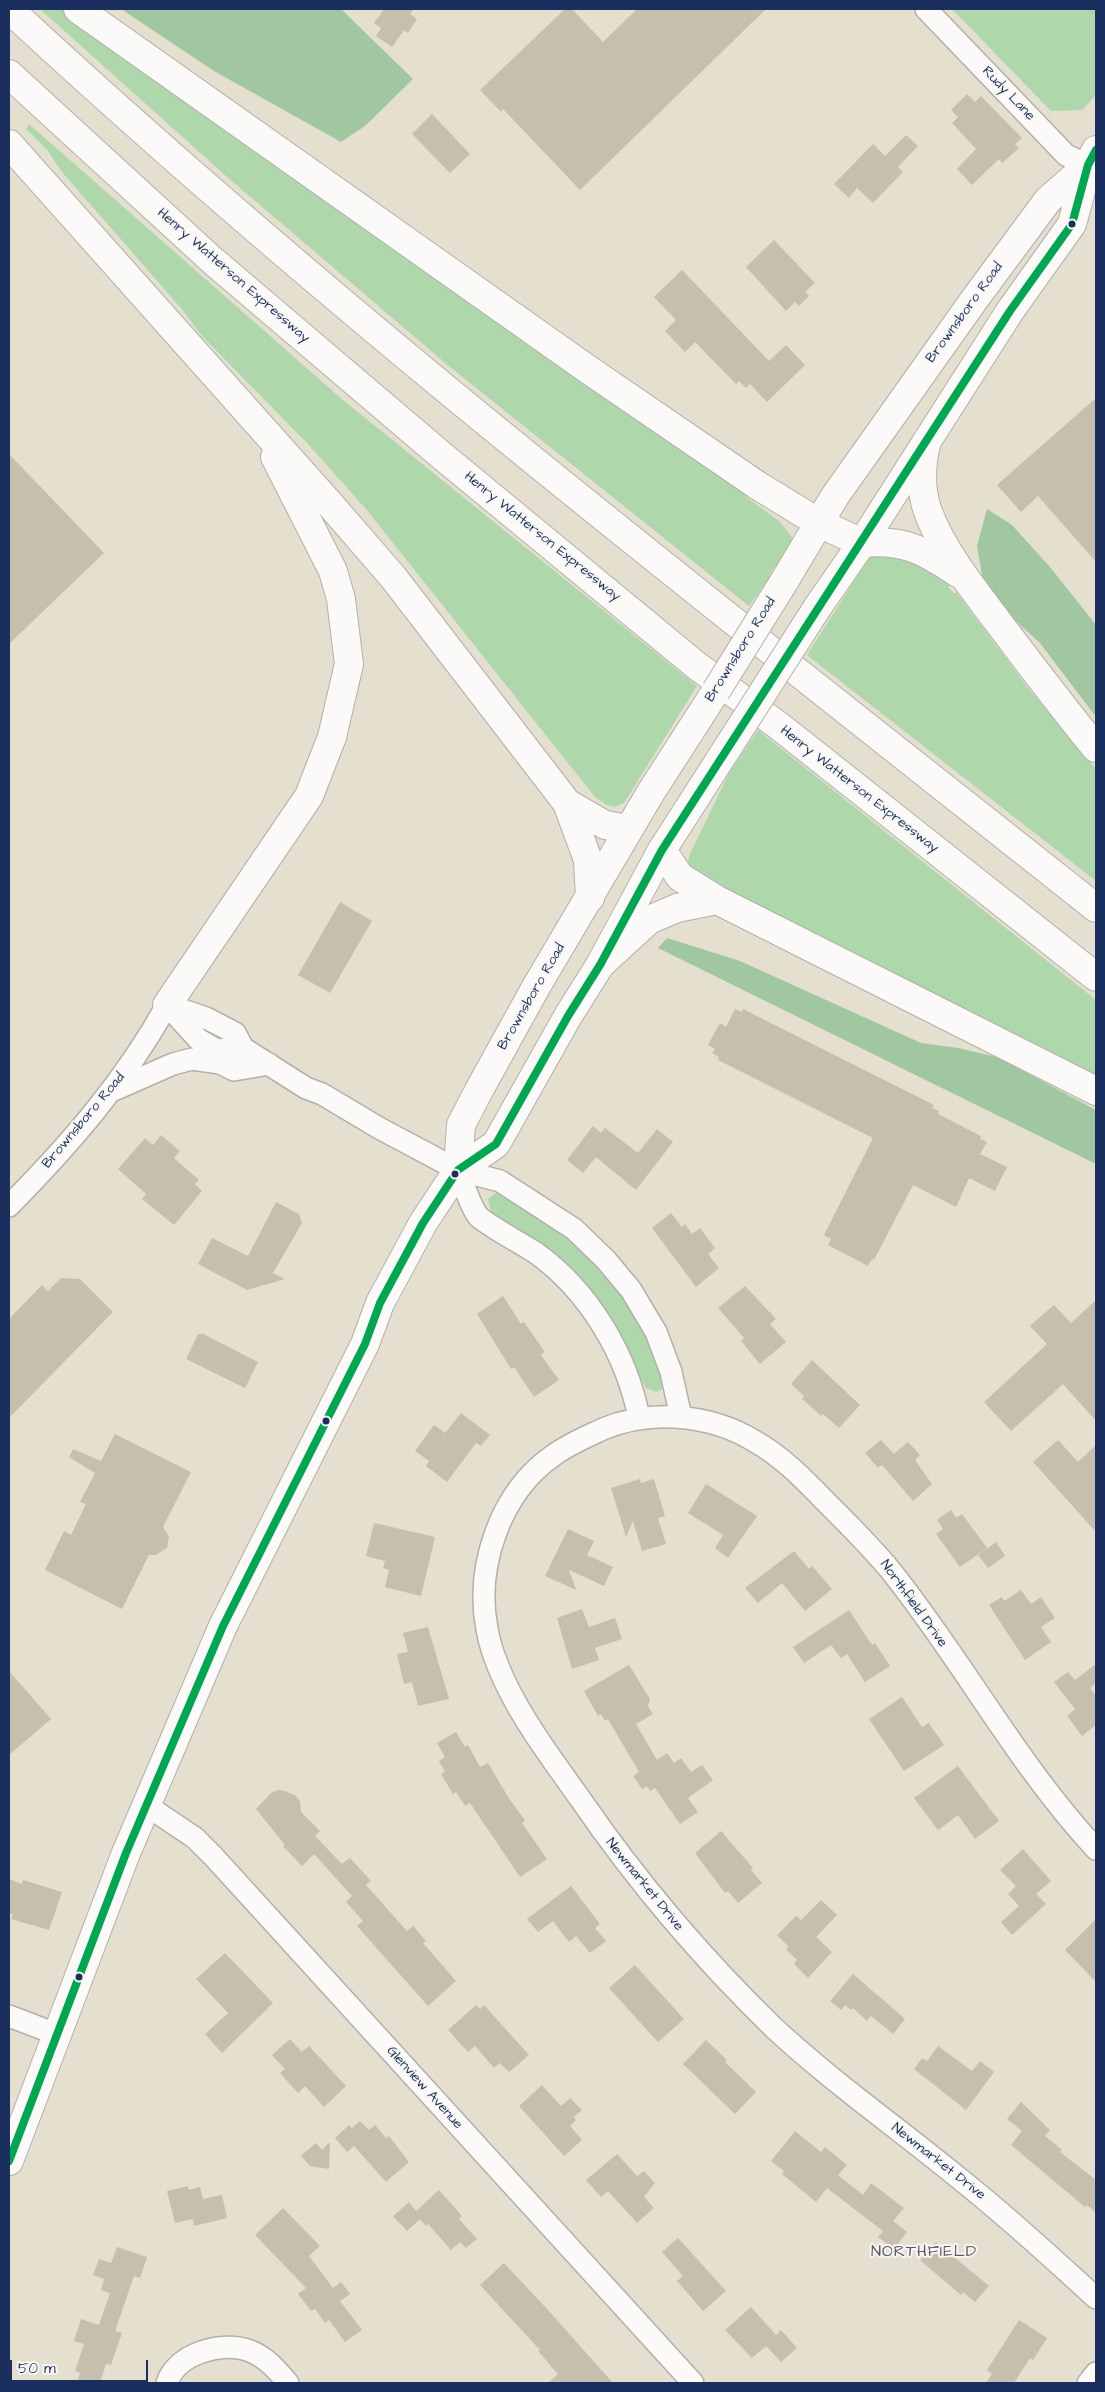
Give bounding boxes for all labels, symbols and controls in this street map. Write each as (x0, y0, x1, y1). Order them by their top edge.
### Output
street label: Rudy Lane (978, 63, 1038, 125)
street label: Henry Watterson Expressway (153, 205, 313, 347)
unlabelled marker (1067, 219, 1077, 229)
street label: Brownsboro Road (923, 260, 1007, 366)
street label: Henry Watterson Expressway (460, 469, 624, 605)
street label: Brownsboro Road (702, 595, 780, 705)
street label: Henry Watterson Expressway (776, 723, 942, 857)
street label: Brownsboro Road (495, 941, 569, 1053)
street label: Brownsboro Road (39, 1070, 129, 1172)
unlabelled marker (450, 1169, 460, 1179)
unlabelled marker (321, 1416, 331, 1426)
street label: Northfield Drive (876, 1557, 950, 1651)
street label: Newmarket Drive (601, 1835, 687, 1935)
unlabelled marker (74, 1972, 84, 1982)
street label: Glenview Avenue (382, 2043, 466, 2133)
street label: Newmarket Drive (888, 2120, 988, 2204)
district label: NORTHFIELD (870, 2243, 978, 2263)
scale bar (12, 2350, 150, 2382)
text: 50 m (18, 2358, 56, 2379)

